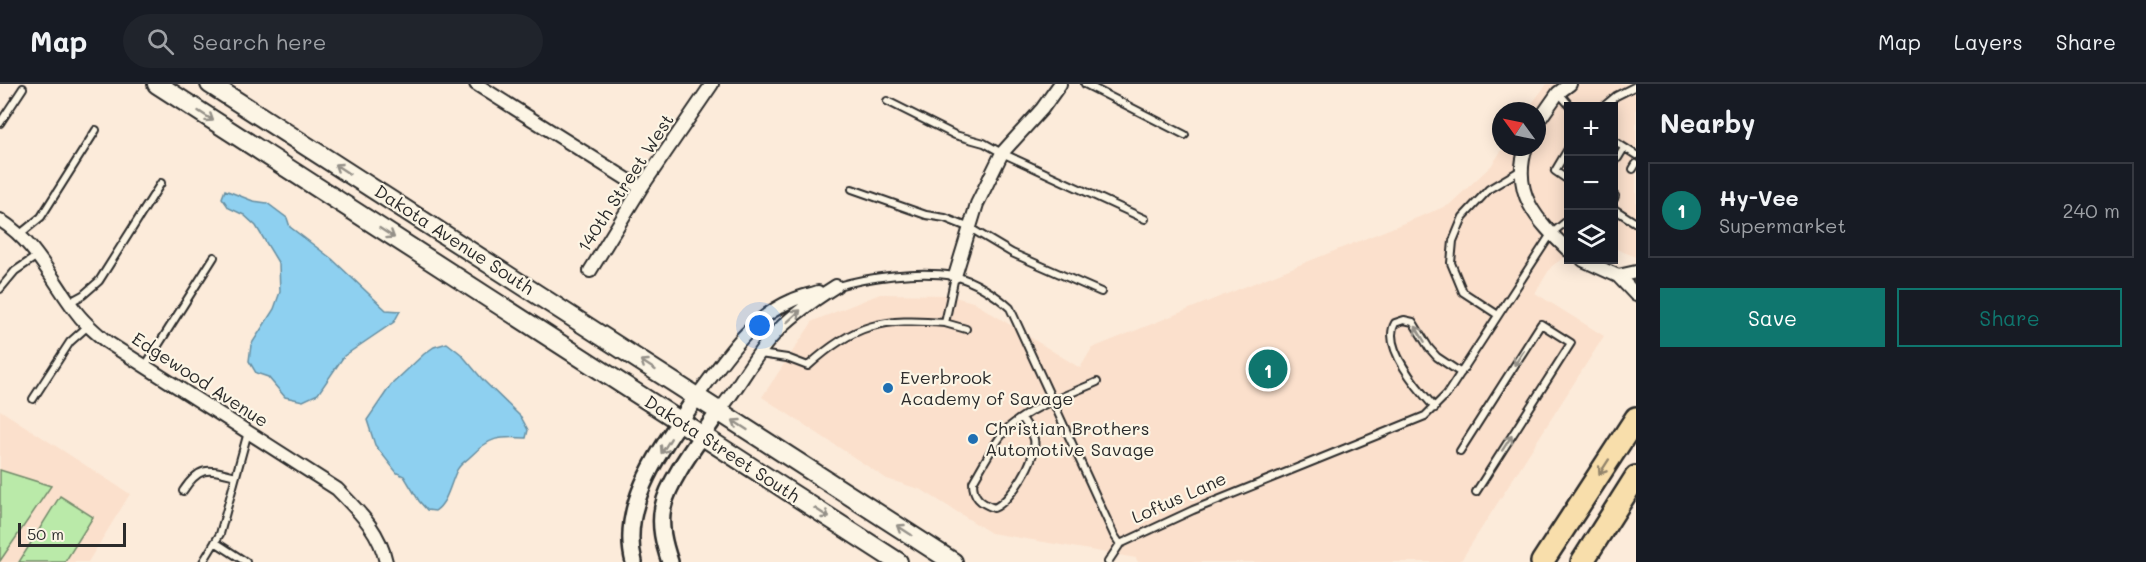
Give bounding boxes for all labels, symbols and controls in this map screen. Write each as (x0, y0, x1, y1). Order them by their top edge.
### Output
search box (123, 14, 543, 68)
text: Map (30, 23, 87, 59)
icon: search (144, 25, 177, 58)
text: Search here (192, 27, 326, 56)
text: Map (1878, 28, 1921, 55)
text: Layers (1954, 28, 2023, 55)
text: Share (2056, 28, 2116, 55)
north arrow (1492, 102, 1546, 156)
map controls (1564, 102, 1618, 264)
button: + (1564, 102, 1618, 156)
text: Nearby (1660, 106, 1755, 140)
street label: 140th Street West (571, 109, 679, 256)
one-way arrow (197, 110, 214, 122)
button: − (1564, 156, 1618, 210)
one-way arrow (334, 162, 351, 174)
street label: Dakota Avenue South (370, 179, 539, 300)
text: Hy-Vee (1719, 183, 1799, 212)
text: 1 (1677, 197, 1686, 223)
text: 240 m (2062, 197, 2120, 223)
button: layers (1564, 210, 1618, 264)
text: Supermarket (1719, 212, 1846, 238)
one-way arrow (378, 227, 395, 239)
button: Save (1660, 288, 1885, 347)
button: Share (1897, 288, 2122, 347)
one-way arrow (786, 309, 801, 323)
your location (745, 311, 774, 340)
street label: Edgewood Avenue (128, 326, 273, 432)
one-way arrow (1414, 326, 1426, 343)
pin: 1 (1248, 346, 1288, 392)
one-way arrow (1513, 350, 1526, 367)
one-way arrow (640, 358, 657, 370)
place label: Everbrook Academy of Savage (900, 365, 1073, 410)
marker: Everbrook Academy of Savage (881, 381, 895, 395)
street label: Dakota Street South (640, 389, 805, 507)
place label: Christian Brothers Automotive Savage (985, 416, 1154, 461)
one-way arrow (732, 418, 749, 430)
marker: Christian Brothers Automotive Savage (966, 432, 980, 446)
one-way arrow (1501, 435, 1513, 452)
one-way arrow (659, 437, 671, 454)
one-way arrow (1598, 458, 1610, 475)
street label: Loftus Lane (1127, 466, 1230, 529)
one-way arrow (813, 508, 830, 520)
scale bar (18, 520, 126, 548)
text: 50 m (27, 523, 64, 544)
one-way arrow (896, 524, 913, 536)

